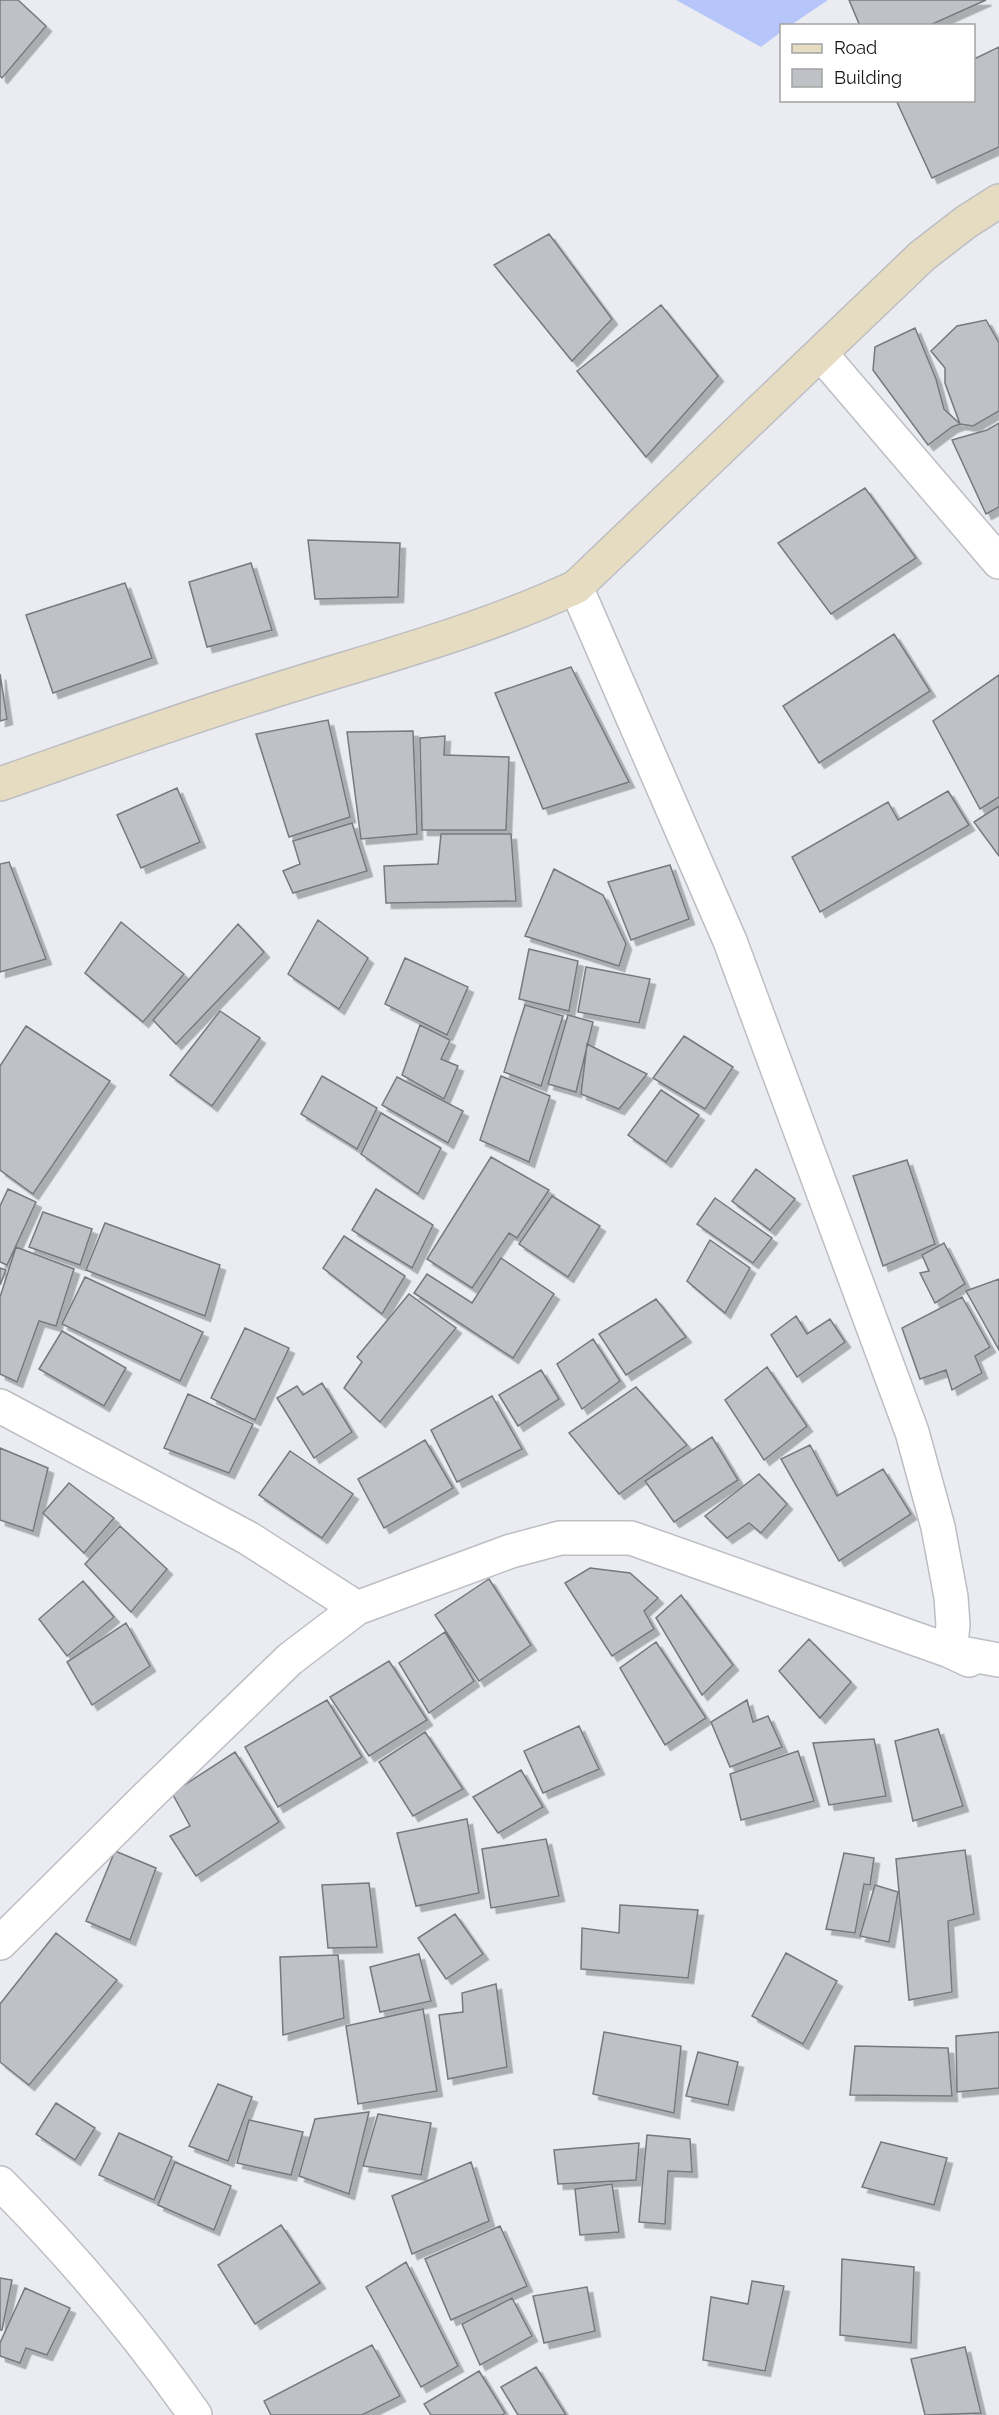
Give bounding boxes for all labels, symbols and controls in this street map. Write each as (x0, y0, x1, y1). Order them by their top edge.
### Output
legend (780, 24, 975, 102)
text: Road (834, 37, 877, 58)
text: Building (834, 67, 902, 88)

